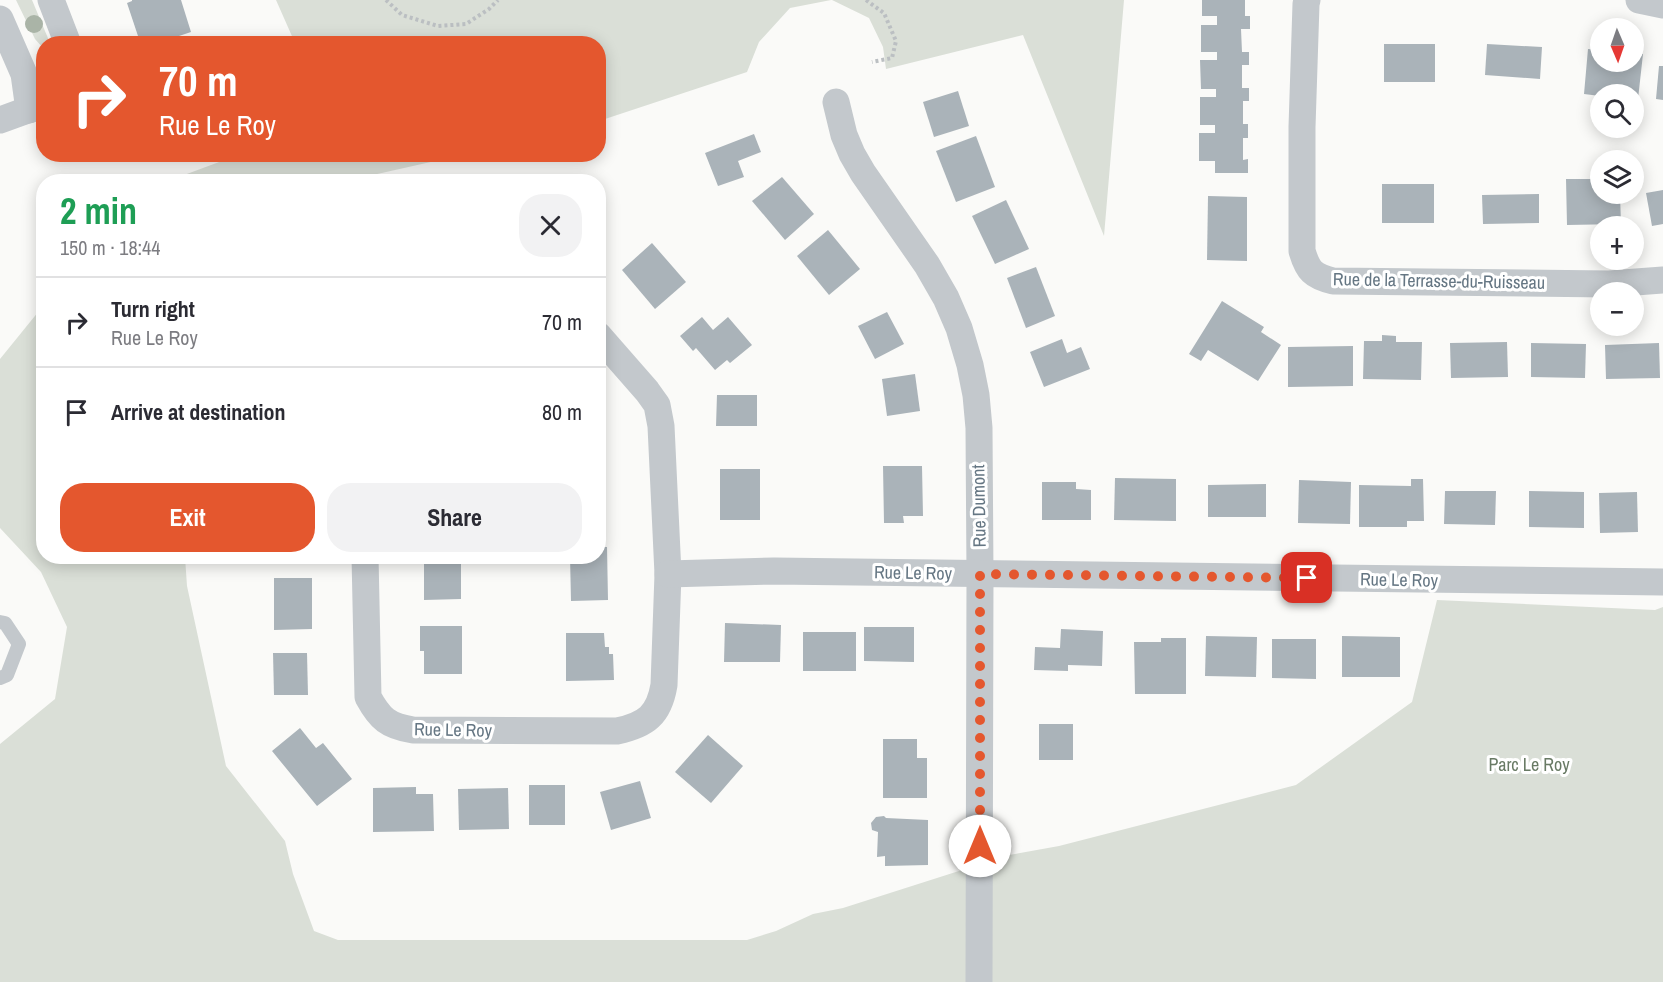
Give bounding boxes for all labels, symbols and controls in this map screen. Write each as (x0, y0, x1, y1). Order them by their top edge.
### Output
north arrow (1590, 18, 1644, 72)
map controls (1590, 18, 1644, 336)
text: 70 m (159, 53, 238, 109)
icon: right (60, 60, 138, 138)
button: search (1590, 84, 1644, 138)
text: Rue Le Roy (159, 107, 276, 143)
button: layers (1590, 150, 1644, 204)
text: 2 min (60, 187, 137, 235)
button: close (519, 194, 582, 257)
button: + (1590, 216, 1644, 270)
text: 150 m · 18:44 (60, 234, 160, 261)
street label: Rue de la Terrasse-du-Ruisseau (1333, 266, 1545, 295)
button: − (1590, 282, 1644, 336)
text: Turn right (111, 294, 195, 324)
icon: right (60, 306, 93, 339)
text: 70 m (542, 307, 582, 337)
text: Rue Le Roy (111, 324, 198, 351)
icon: arrive (60, 396, 93, 429)
text: Arrive at destination (111, 397, 285, 427)
text: 80 m (542, 397, 582, 427)
street label: Rue Dumont (965, 464, 992, 548)
button: Exit (60, 483, 315, 552)
button: Share (327, 483, 582, 552)
pin (1281, 552, 1332, 603)
street label: Rue Le Roy (874, 559, 953, 586)
icon: arrive (1290, 561, 1323, 594)
street label: Rue Le Roy (1360, 566, 1439, 593)
street label: Rue Le Roy (414, 716, 493, 743)
park label: Parc Le Roy (1488, 752, 1570, 777)
position arrow (948, 814, 1012, 878)

